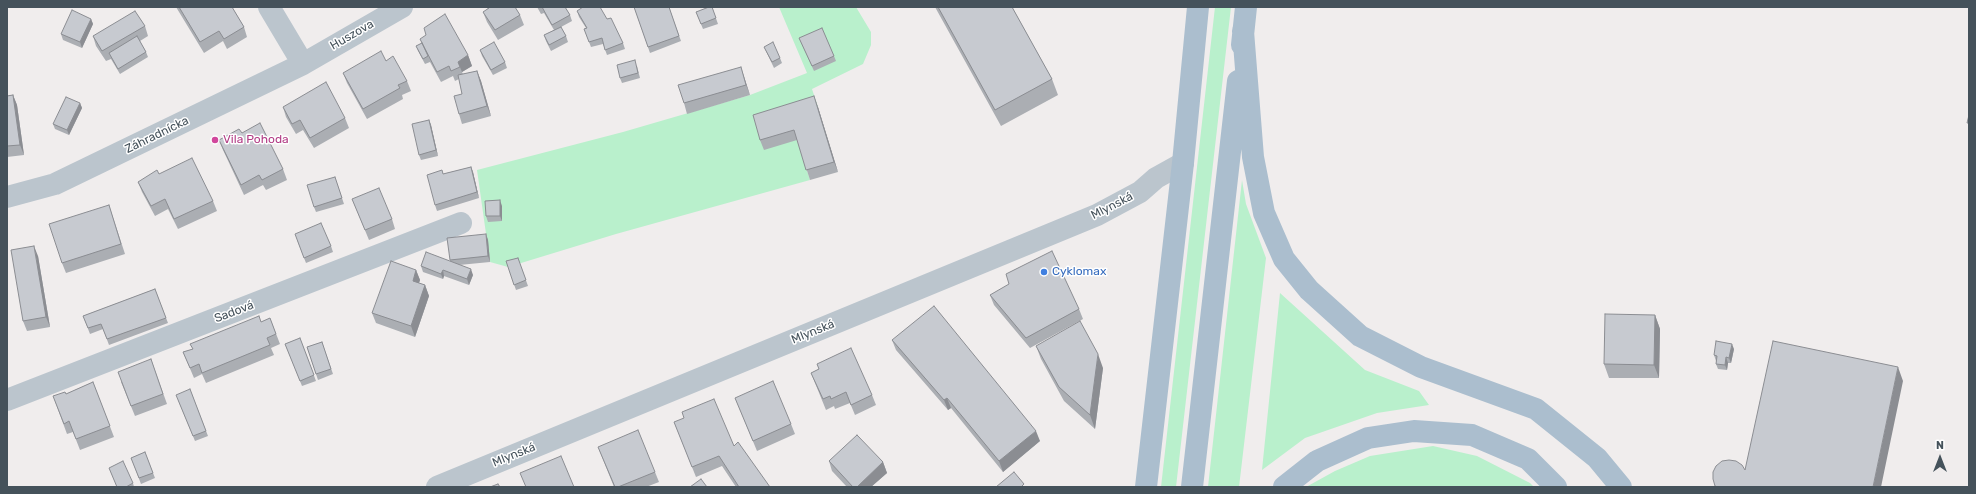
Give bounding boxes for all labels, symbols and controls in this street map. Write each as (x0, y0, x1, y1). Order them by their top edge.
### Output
street label: Huszova (328, 17, 376, 53)
street label: Záhradnícka (123, 113, 191, 157)
place label: Vila Pohoda (223, 133, 289, 147)
marker: Vila Pohoda (210, 135, 220, 145)
street label: Mlynská (1089, 189, 1135, 223)
place label: Cyklomax (1052, 265, 1106, 279)
marker: Cyklomax (1039, 267, 1049, 277)
street label: Sadová (212, 298, 256, 326)
street label: Mlynská (789, 317, 837, 347)
north arrow (1920, 438, 1960, 478)
text: N (1936, 439, 1944, 452)
street label: Mlynská (490, 440, 538, 470)

